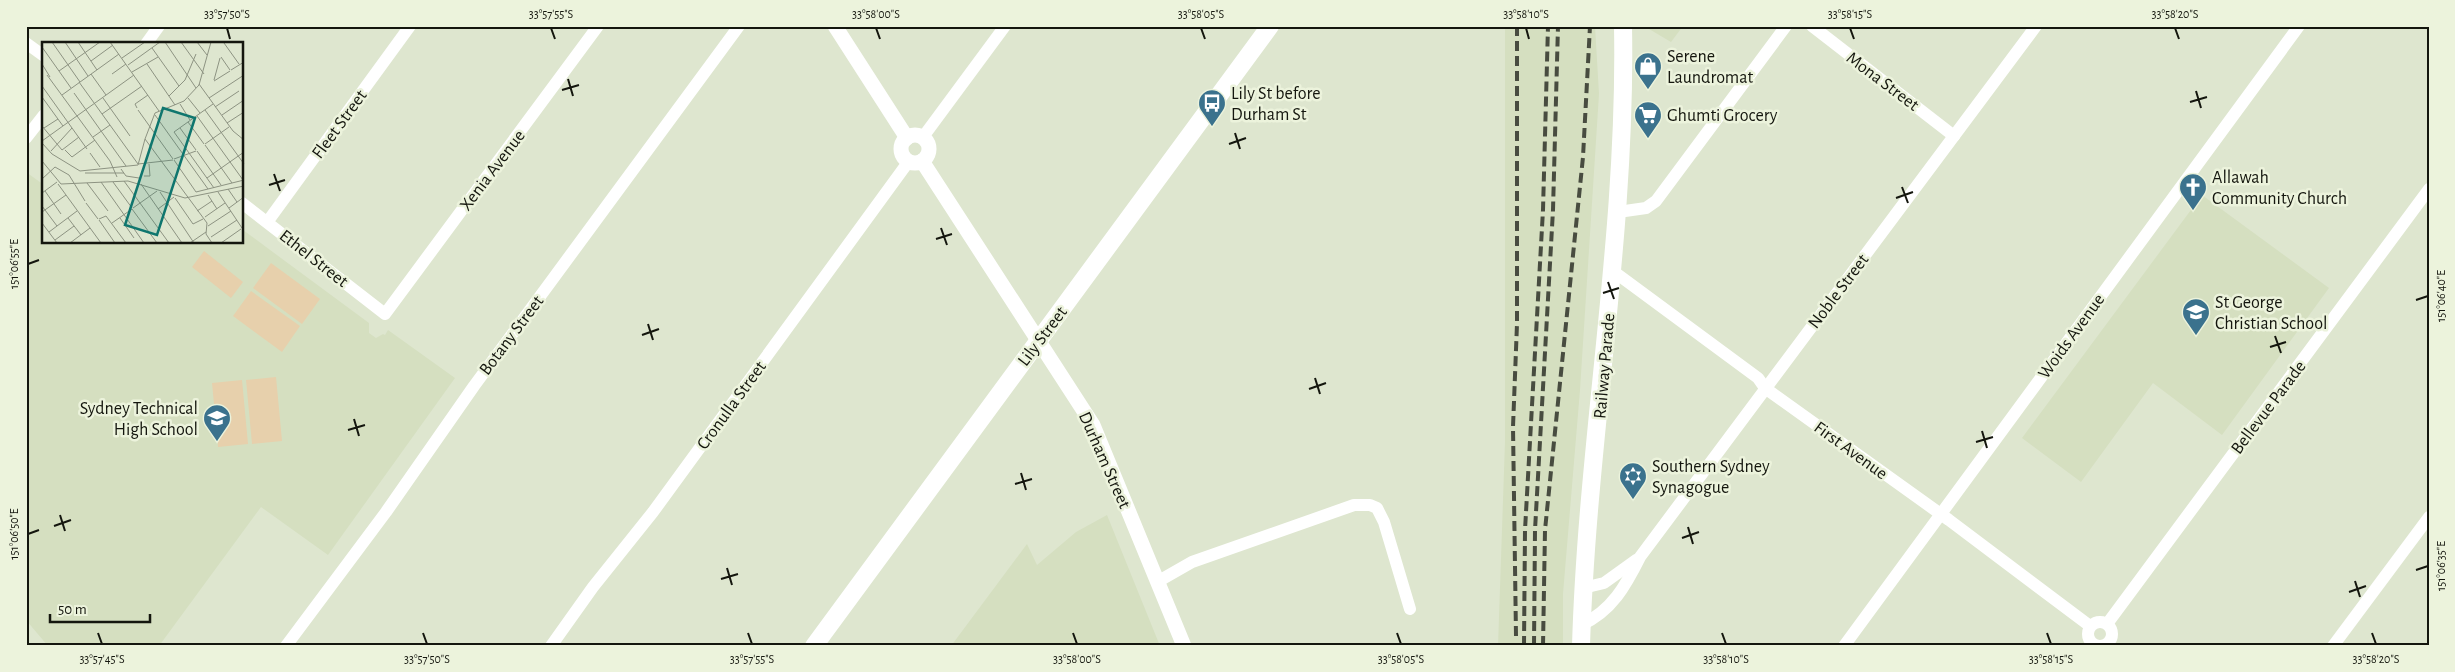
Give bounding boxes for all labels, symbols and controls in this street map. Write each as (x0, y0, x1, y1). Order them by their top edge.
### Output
text: 33°57'50"S (204, 8, 250, 20)
text: 33°57'55"S (529, 8, 574, 20)
text: 33°58'00"S (852, 8, 900, 20)
text: 33°58'05"S (1178, 8, 1225, 20)
text: 33°58'10"S (1503, 8, 1549, 20)
text: 33°58'15"S (1828, 8, 1872, 20)
text: 33°58'20"S (2152, 8, 2199, 20)
inset map (42, 42, 244, 244)
place label: Serene Laundromat (1667, 48, 1754, 87)
street label: Mona Street (1843, 49, 1922, 115)
shop icon: Serene Laundromat (1633, 51, 1663, 90)
place label: Lily St before Durham St (1231, 85, 1321, 124)
street label: Fleet Street (309, 87, 371, 162)
bus stop icon: Lily St before Durham St (1197, 88, 1227, 127)
supermarket icon: Ghumti Grocery (1633, 100, 1663, 139)
place label: Ghumti Grocery (1667, 107, 1778, 125)
street label: Xenia Avenue (457, 127, 529, 214)
place label: Allawah Community Church (2212, 169, 2347, 208)
church icon: Allawah Community Church (2178, 172, 2208, 211)
street label: Ethel Street (276, 227, 351, 291)
text: 151°06'55"E (8, 239, 20, 289)
street label: Noble Street (1805, 251, 1873, 332)
text: 151°06'40"E (2435, 270, 2447, 322)
street label: Woids Avenue (2035, 291, 2108, 382)
street label: Botany Street (476, 292, 547, 379)
place label: St George Christian School (2215, 294, 2327, 333)
school or university icon: St George Christian School (2181, 297, 2211, 336)
street label: Lily Street (1015, 303, 1071, 370)
street label: Railway Parade (1591, 313, 1619, 420)
street label: Cronulla Street (694, 358, 770, 453)
street label: Bellevue Parade (2228, 358, 2310, 458)
place label: Sydney Technical High School (80, 400, 198, 439)
school or university icon: Sydney Technical High School (202, 403, 232, 442)
street label: Durham Street (1075, 409, 1134, 512)
street label: First Avenue (1810, 418, 1890, 483)
place label: Southern Sydney Synagogue (1652, 458, 1770, 497)
synagogue icon: Southern Sydney Synagogue (1618, 461, 1648, 500)
text: 151°06'50"E (8, 508, 20, 560)
text: 151°06'35"E (2435, 541, 2447, 591)
scale bar (50, 592, 150, 624)
text: 50 m (58, 602, 87, 617)
text: 33°57'45"S (79, 653, 125, 665)
text: 33°57'50"S (404, 653, 450, 665)
text: 33°57'55"S (730, 653, 775, 665)
text: 33°58'00"S (1053, 653, 1101, 665)
text: 33°58'05"S (1378, 653, 1425, 665)
text: 33°58'10"S (1703, 653, 1749, 665)
text: 33°58'15"S (2029, 653, 2073, 665)
text: 33°58'20"S (2353, 653, 2400, 665)

